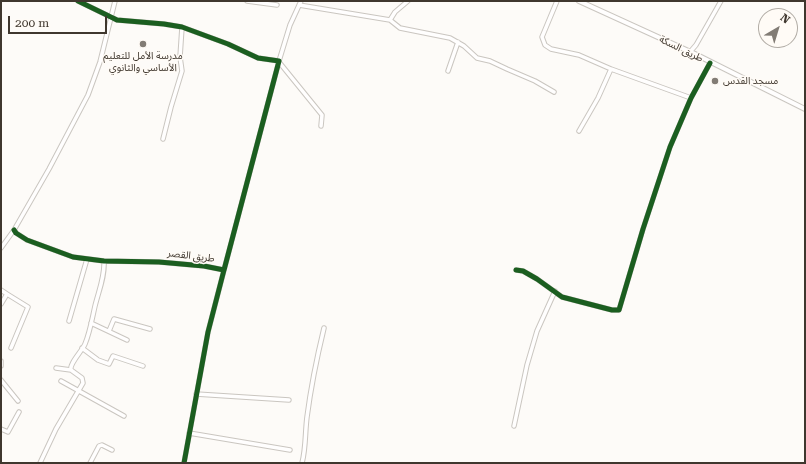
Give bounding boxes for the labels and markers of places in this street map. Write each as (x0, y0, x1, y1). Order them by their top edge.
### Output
marker: مدرسة الأمل للتعليم الأساسي والثانوي (138, 39, 148, 49)
place label: مدرسة الأمل للتعليم الأساسي والثانوي (103, 50, 183, 74)
place label: مسجد القدس (723, 75, 778, 87)
marker: مسجد القدس (710, 76, 720, 86)

